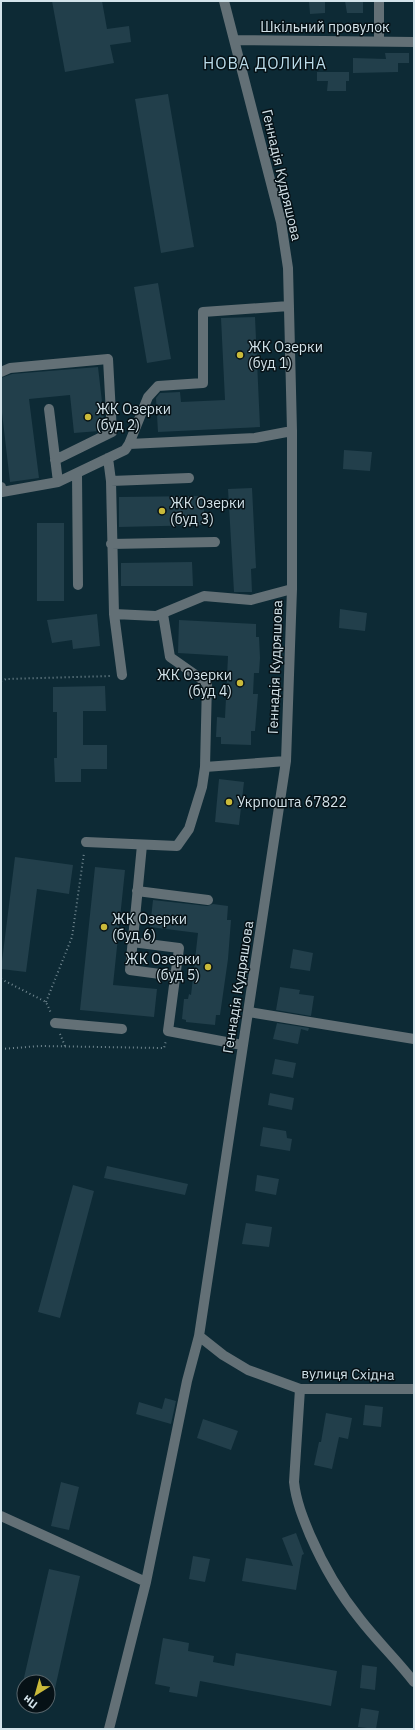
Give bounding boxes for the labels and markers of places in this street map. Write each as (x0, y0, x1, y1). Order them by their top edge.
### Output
place label: ЖК Озерки (буд 1) (248, 338, 323, 372)
marker: ЖК Озерки (буд 1) (235, 350, 245, 360)
place label: ЖК Озерки (буд 2) (96, 400, 171, 434)
marker: ЖК Озерки (буд 2) (83, 412, 93, 422)
place label: ЖК Озерки (буд 3) (170, 494, 245, 528)
marker: ЖК Озерки (буд 3) (157, 506, 167, 516)
place label: ЖК Озерки (буд 4) (157, 666, 232, 700)
marker: ЖК Озерки (буд 4) (235, 678, 245, 688)
place label: Укрпошта 67822 (237, 793, 347, 811)
marker: Укрпошта 67822 (224, 797, 234, 807)
place label: ЖК Озерки (буд 6) (112, 910, 187, 944)
marker: ЖК Озерки (буд 6) (99, 922, 109, 932)
place label: ЖК Озерки (буд 5) (125, 950, 200, 984)
marker: ЖК Озерки (буд 5) (203, 962, 213, 972)

